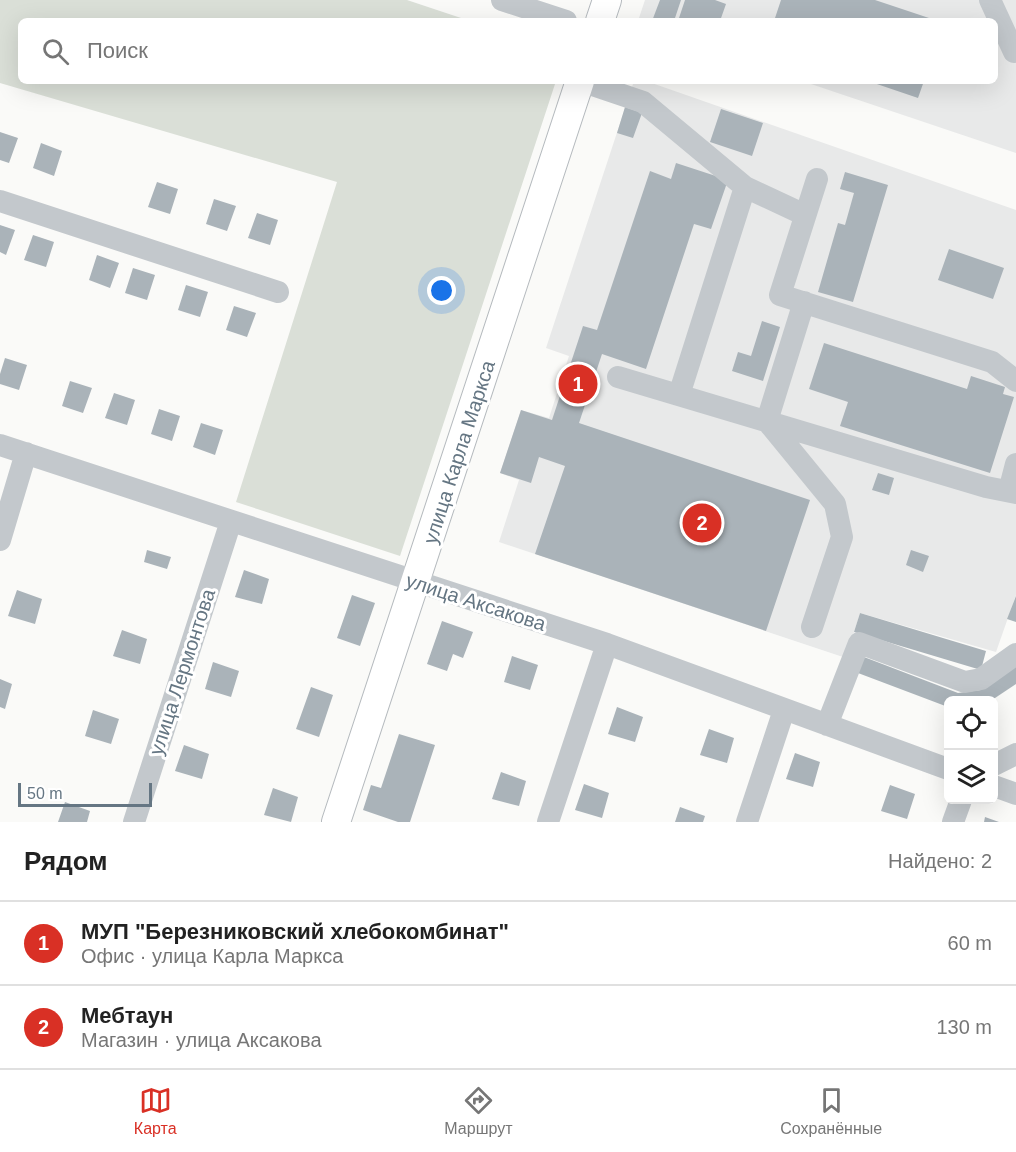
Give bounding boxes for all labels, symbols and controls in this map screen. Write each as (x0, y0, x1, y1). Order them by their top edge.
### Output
search box (18, 18, 998, 84)
icon: search (39, 35, 72, 68)
text: Поиск (87, 38, 148, 63)
your location (427, 276, 456, 305)
street label: улица Карла Маркса (419, 357, 499, 546)
pin: 1 (558, 362, 598, 406)
pin: 2 (682, 500, 722, 546)
street label: улица Аксакова (403, 569, 549, 635)
street label: улица Лермонтова (145, 585, 220, 758)
map controls (944, 696, 998, 804)
button: locate (944, 696, 998, 750)
button: layers (944, 750, 998, 804)
scale bar (18, 780, 152, 808)
text: 50 m (27, 785, 63, 802)
text: Рядом (24, 846, 107, 876)
text: Найдено: 2 (888, 850, 992, 872)
text: МУП "Березниковский хлебокомбинат" (81, 919, 509, 944)
text: 1 (38, 932, 49, 954)
text: 60 m (948, 932, 992, 954)
text: Офис · улица Карла Маркса (81, 945, 343, 967)
text: Мебтаун (81, 1003, 173, 1028)
text: 2 (38, 1016, 49, 1038)
text: 130 m (936, 1016, 992, 1038)
text: Магазин · улица Аксакова (81, 1029, 322, 1051)
tab: Карта (134, 1084, 177, 1138)
tab: Маршрут (444, 1084, 513, 1138)
tab: Сохранённые (780, 1084, 882, 1138)

